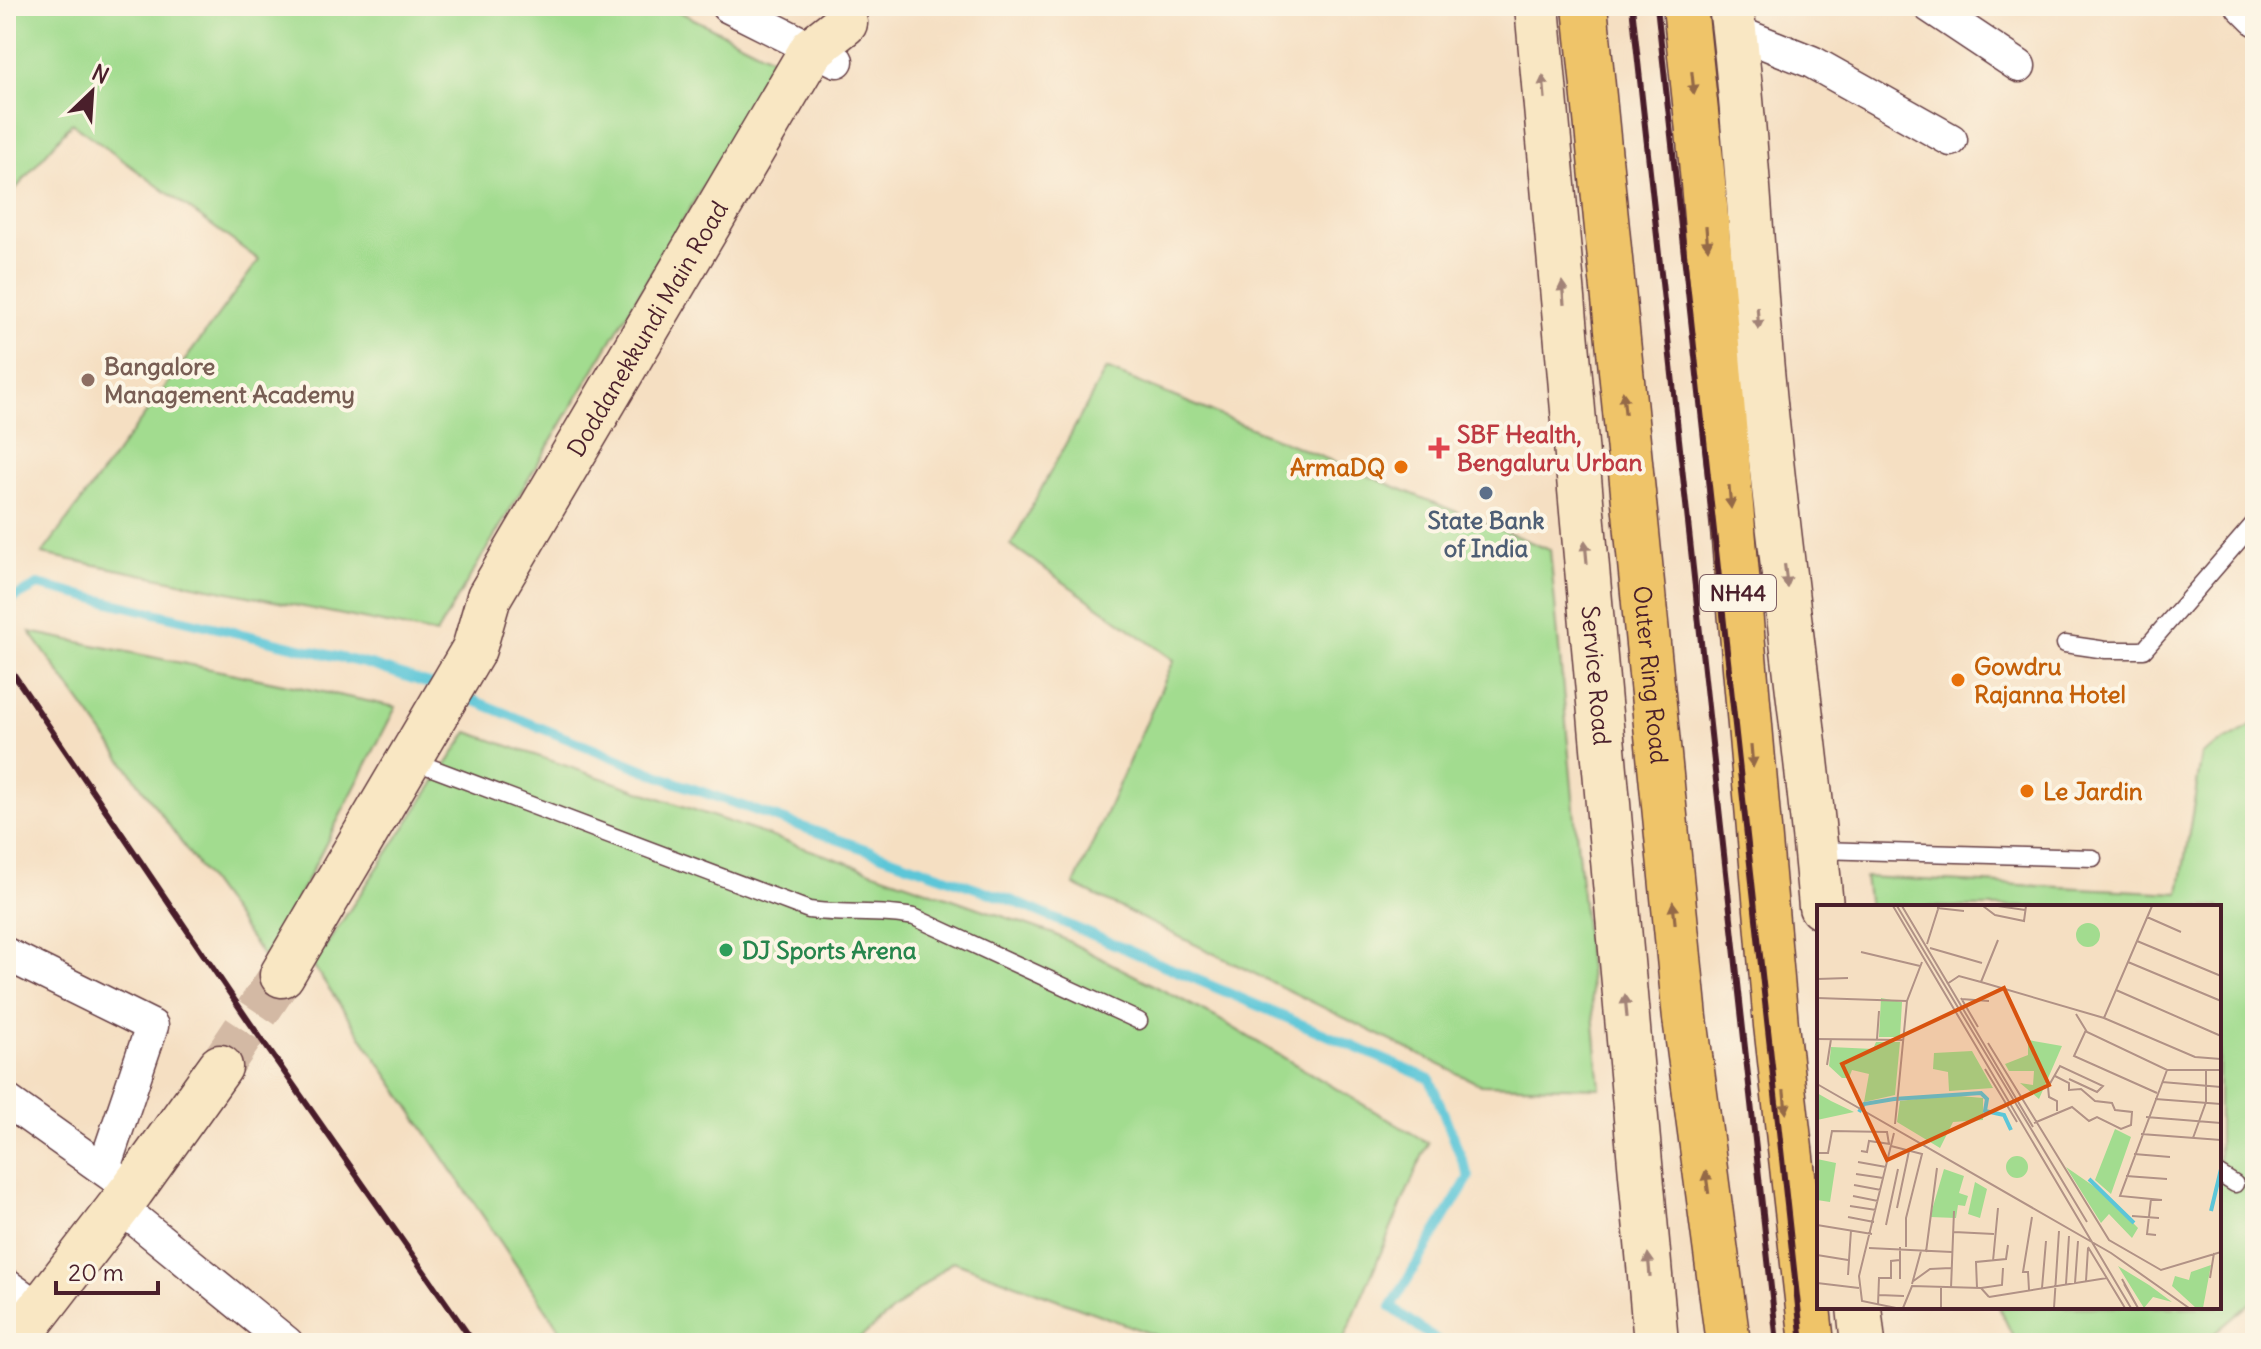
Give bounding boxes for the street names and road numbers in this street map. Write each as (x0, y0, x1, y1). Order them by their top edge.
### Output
street label: Doddanekkundi Main Road (560, 195, 734, 462)
road number: NH44 (1700, 575, 1776, 611)
street label: Outer Ring Road (1627, 584, 1675, 765)
street label: Service Road (1575, 604, 1618, 746)

